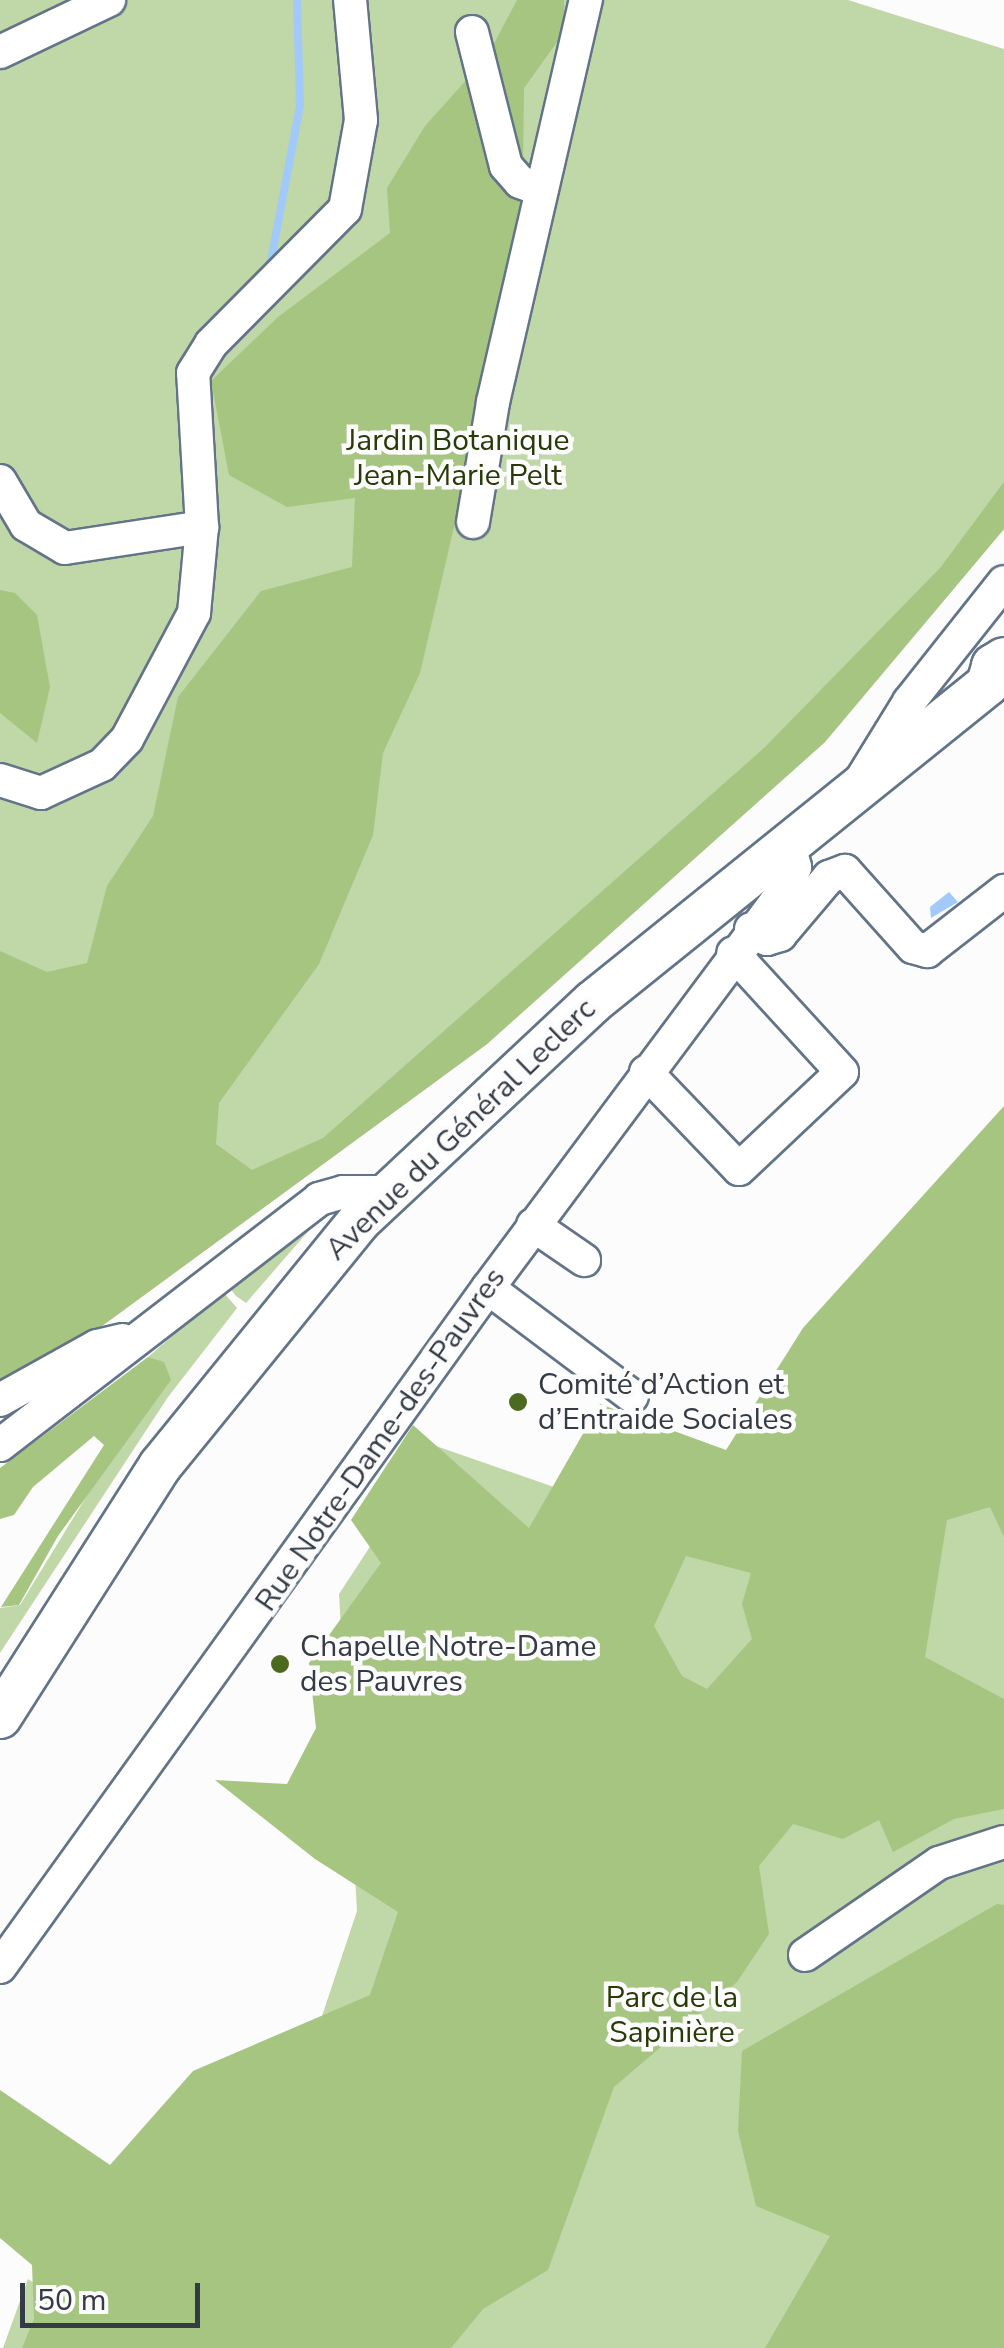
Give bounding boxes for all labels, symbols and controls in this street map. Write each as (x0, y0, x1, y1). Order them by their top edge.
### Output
park label: Jardin Botanique Jean-Marie Pelt (347, 423, 569, 494)
street label: Avenue du Général Leclerc (319, 992, 603, 1268)
street label: Rue Notre-Dame-des-Pauvres (248, 1261, 514, 1619)
place label: Comité d’Action et d’Entraide Sociales (538, 1367, 793, 1438)
marker: Comité d’Action et d’Entraide Sociales (507, 1391, 529, 1413)
place label: Chapelle Notre-Dame des Pauvres (300, 1629, 596, 1700)
marker: Chapelle Notre-Dame des Pauvres (269, 1653, 291, 1675)
park label: Parc de la Sapinière (606, 1980, 738, 2050)
scale bar (25, 2263, 205, 2325)
text: 50 m (37, 2280, 106, 2321)

